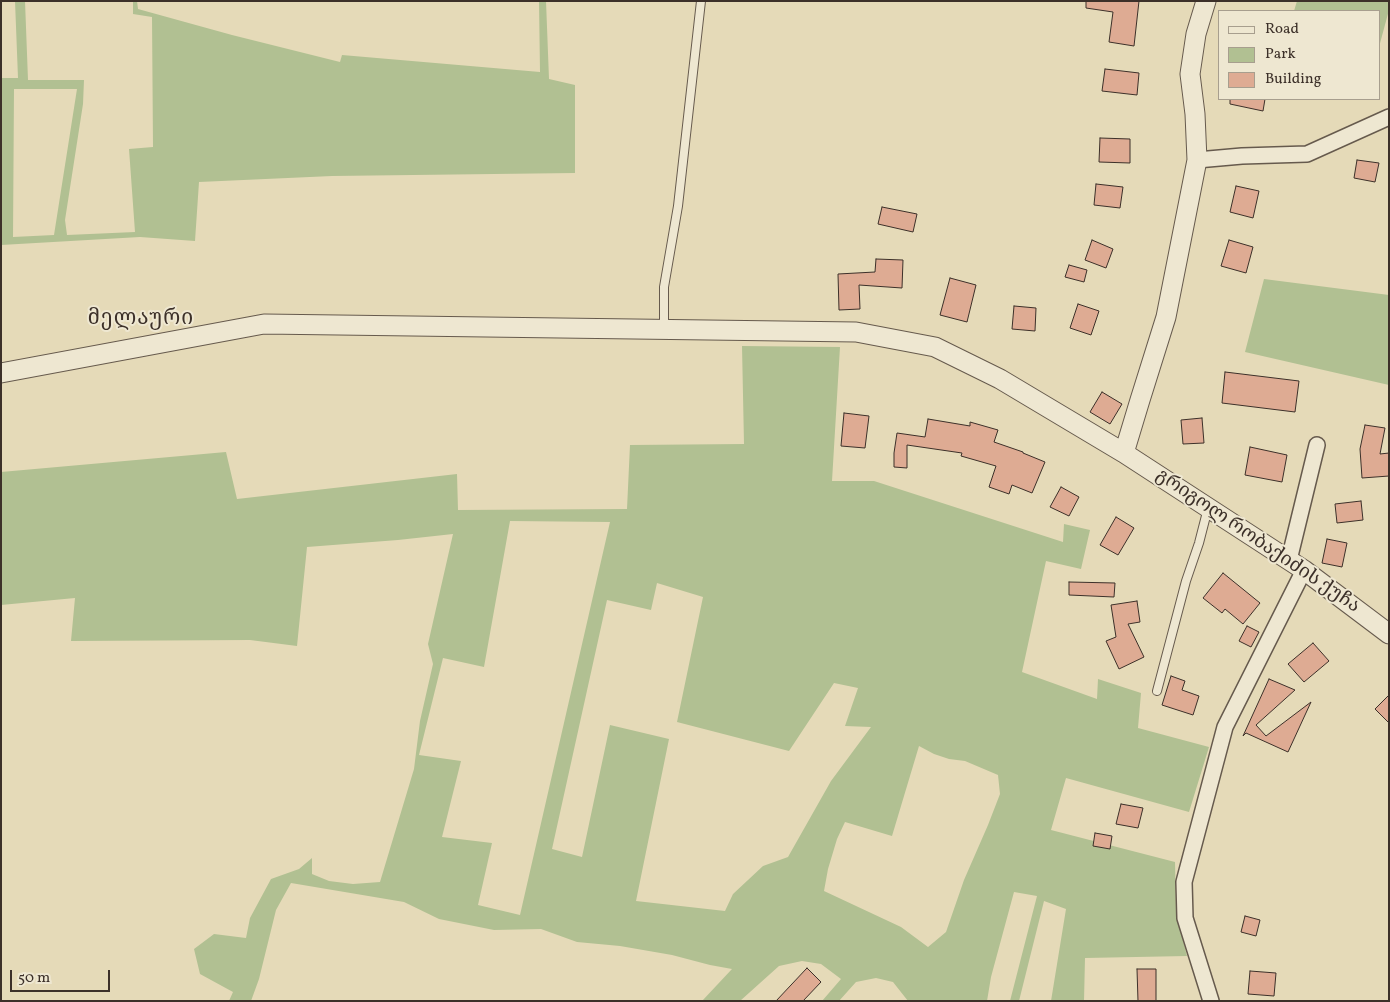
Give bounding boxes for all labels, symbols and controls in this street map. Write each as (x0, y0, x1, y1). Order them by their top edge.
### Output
legend (1218, 10, 1380, 100)
text: Road (1265, 19, 1299, 40)
text: Park (1265, 44, 1296, 65)
text: Building (1265, 69, 1321, 90)
district label: მელაური (87, 307, 195, 333)
street label: გრიგოლ რობაქიძის ქუჩა (1151, 465, 1363, 619)
scale bar (12, 960, 112, 992)
text: 50 m (18, 968, 50, 989)

